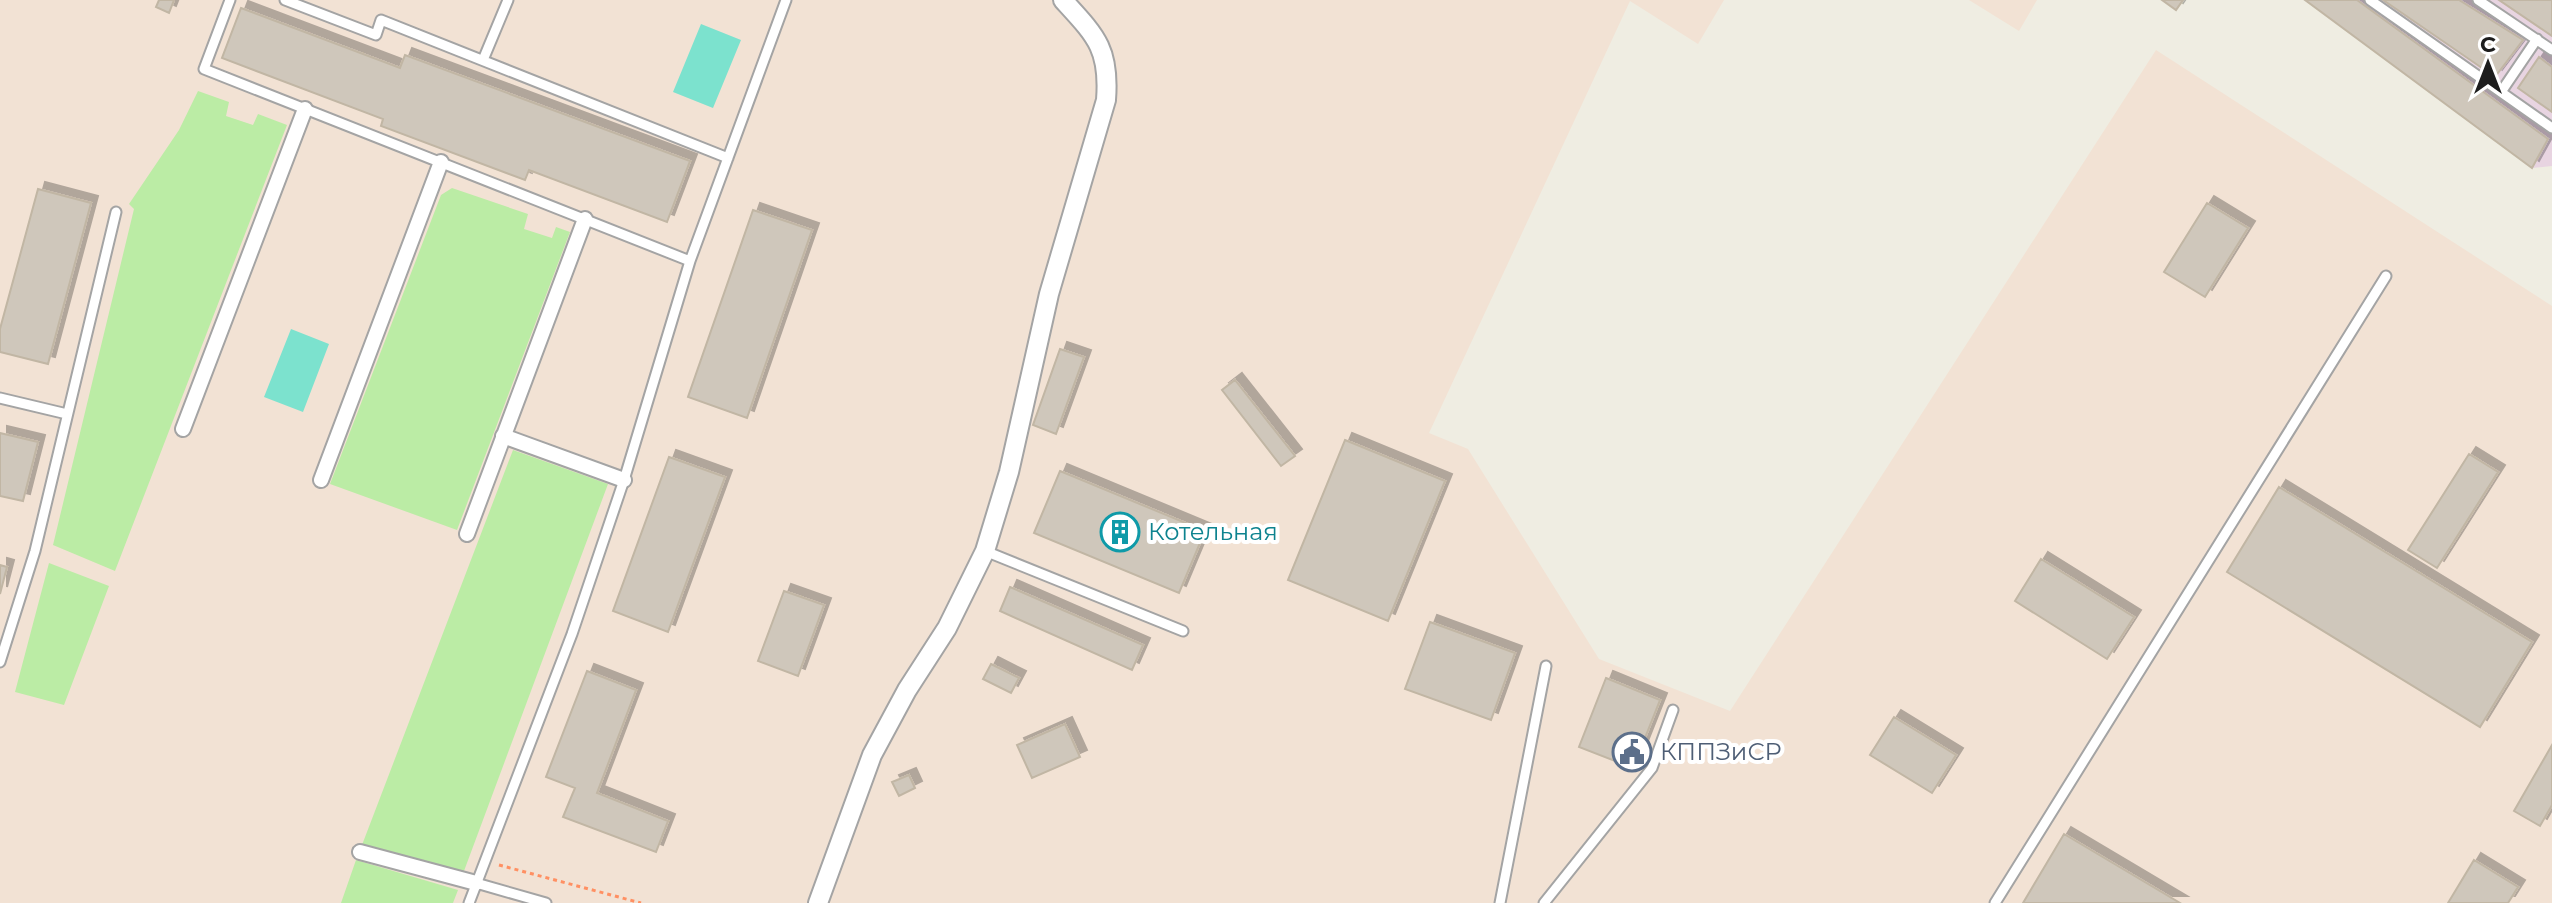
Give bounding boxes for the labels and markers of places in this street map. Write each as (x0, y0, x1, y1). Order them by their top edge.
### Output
building icon: Котельная (1099, 511, 1141, 553)
place label: Котельная (1148, 517, 1278, 546)
public building icon: КППЗиСР (1611, 731, 1653, 773)
place label: КППЗиСР (1660, 737, 1782, 766)

